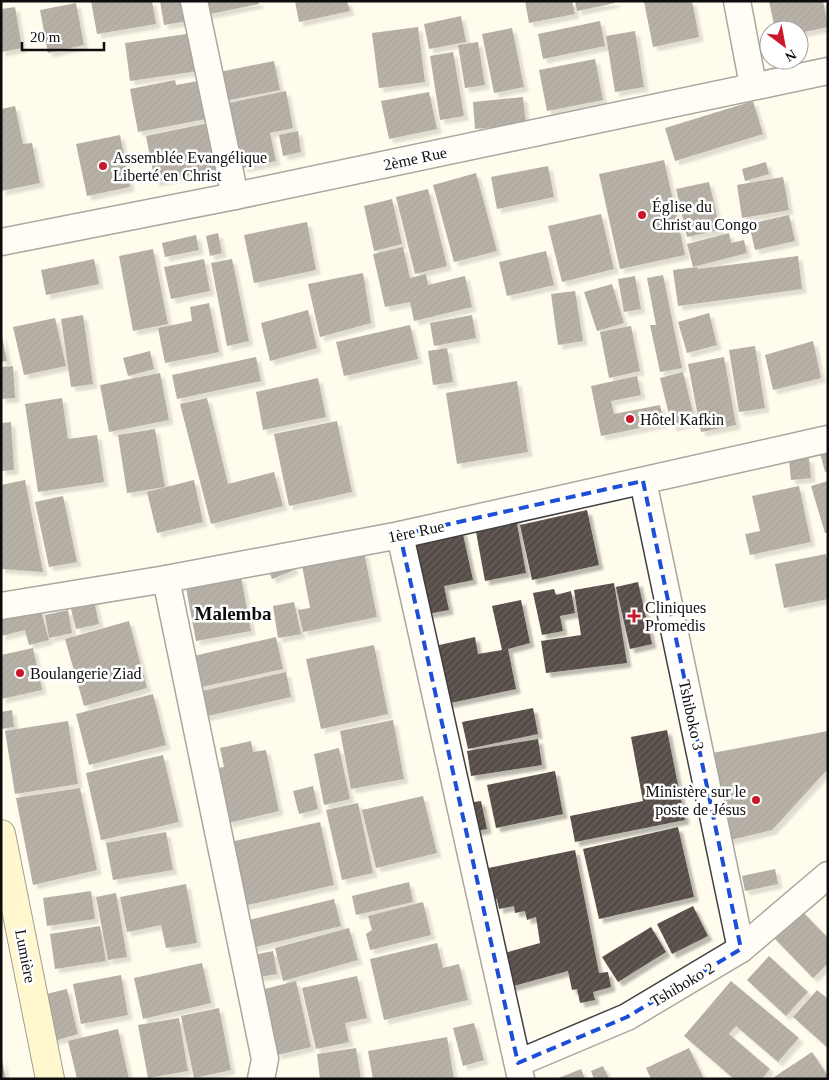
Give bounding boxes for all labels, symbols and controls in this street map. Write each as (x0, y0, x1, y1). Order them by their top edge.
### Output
scale bar (22, 20, 105, 52)
north arrow (759, 20, 809, 70)
text: 20 m (30, 29, 61, 45)
text: N (782, 47, 799, 65)
street label: 2ème Rue (382, 143, 448, 174)
place label: Assemblée Evangélique Liberté en Christ (113, 149, 267, 184)
marker: Assemblée Evangélique Liberté en Christ (97, 160, 109, 172)
place label: Église du Christ au Congo (652, 197, 757, 234)
marker: Église du Christ au Congo (636, 209, 648, 221)
place label: Hôtel Kafkin (640, 411, 724, 428)
marker: Hôtel Kafkin (624, 413, 636, 425)
street label: 1ère Rue (386, 517, 446, 546)
place label: Cliniques Promedis (645, 599, 706, 634)
district label: Malemba (194, 603, 272, 624)
marker: Cliniques Promedis (627, 609, 641, 623)
place label: Boulangerie Ziad (30, 665, 142, 683)
marker: Boulangerie Ziad (14, 667, 26, 679)
street label: Tshiboko 3 (676, 678, 707, 752)
place label: Ministère sur le poste de Jésus (646, 783, 746, 819)
marker: Ministère sur le poste de Jésus (750, 794, 762, 806)
street label: Lumière (12, 928, 39, 984)
street label: Tshiboko 2 (647, 959, 717, 1010)

